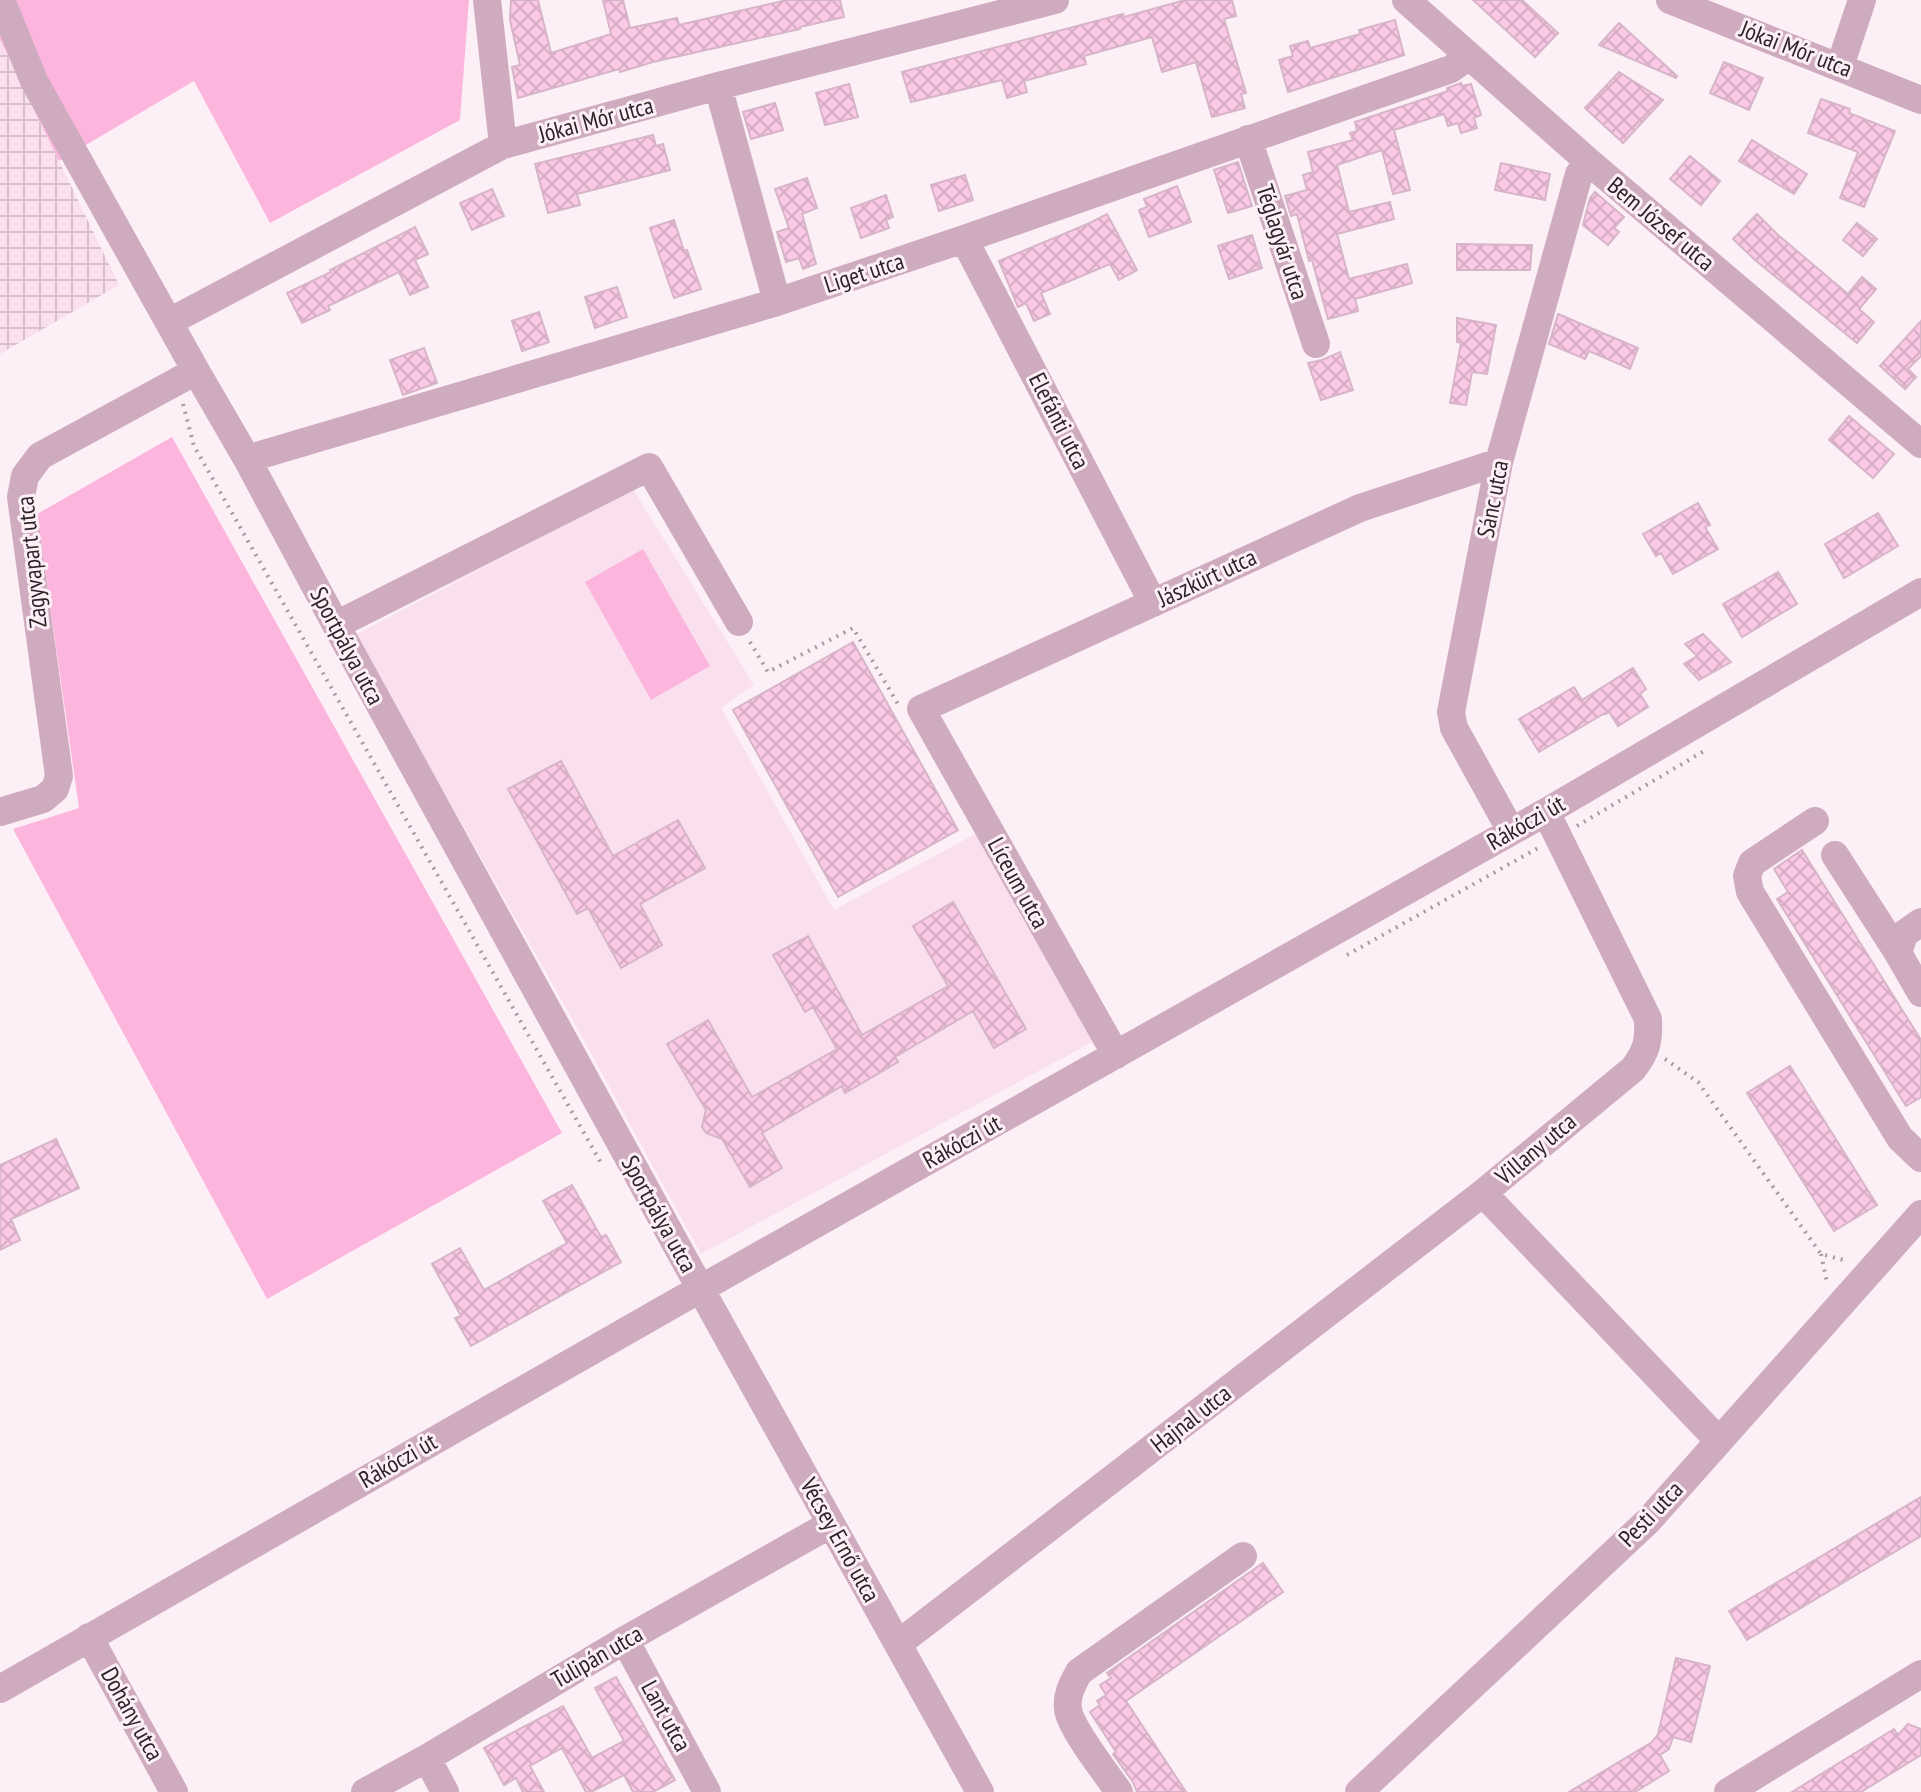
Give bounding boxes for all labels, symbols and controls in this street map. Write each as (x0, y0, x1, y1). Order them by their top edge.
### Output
street label: Jókai Mór utca (1735, 13, 1857, 84)
street label: Jókai Mór utca (534, 89, 657, 150)
street label: Bem József utca (1601, 170, 1721, 277)
street label: Téglagyár utca (1249, 180, 1316, 303)
street label: Liget utca (820, 245, 908, 300)
street label: Elefánti utca (1022, 367, 1097, 474)
street label: Sánc utca (1470, 457, 1515, 540)
street label: Zagyvapart utca (9, 495, 54, 629)
street label: Jászkürt utca (1151, 541, 1261, 614)
street label: Sportpálya utca (303, 581, 391, 710)
street label: Rákóczi út (1481, 788, 1571, 857)
street label: Líceum utca (981, 832, 1056, 934)
street label: Villany utca (1488, 1106, 1582, 1192)
street label: Rákóczi út (917, 1107, 1007, 1176)
street label: Sportpálya utca (615, 1150, 704, 1278)
street label: Hajnal utca (1144, 1378, 1237, 1460)
street label: Rákóczi út (353, 1426, 443, 1495)
street label: Vécsey Ernő utca (793, 1471, 887, 1607)
street label: Pesti utca (1612, 1474, 1690, 1553)
street label: Tulipán utca (545, 1618, 648, 1695)
street label: Dohány utca (94, 1662, 171, 1766)
street label: Lant utca (634, 1675, 699, 1757)

